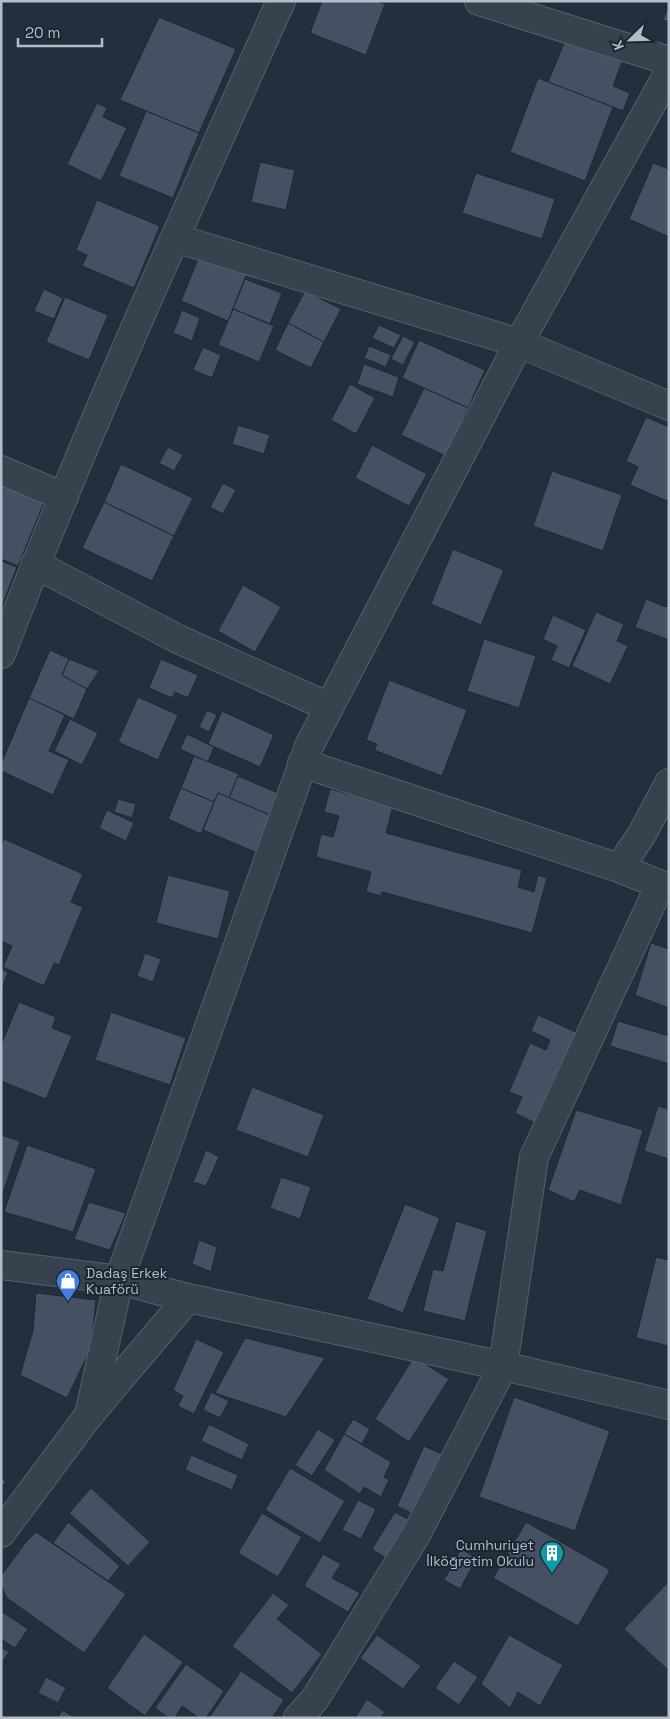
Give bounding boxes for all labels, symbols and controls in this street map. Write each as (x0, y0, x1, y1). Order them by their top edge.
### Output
scale bar (18, 15, 101, 47)
north arrow (605, 15, 655, 65)
text: 20 m (25, 23, 60, 42)
text: K (608, 37, 628, 53)
place label: Dadaş Erkek Kuaförü (86, 1264, 168, 1298)
shop icon: Dadaş Erkek Kuaförü (55, 1268, 81, 1302)
place label: Cumhuriyet İlköğretim Okulu (426, 1536, 534, 1570)
building icon: Cumhuriyet İlköğretim Okulu (539, 1540, 565, 1574)

